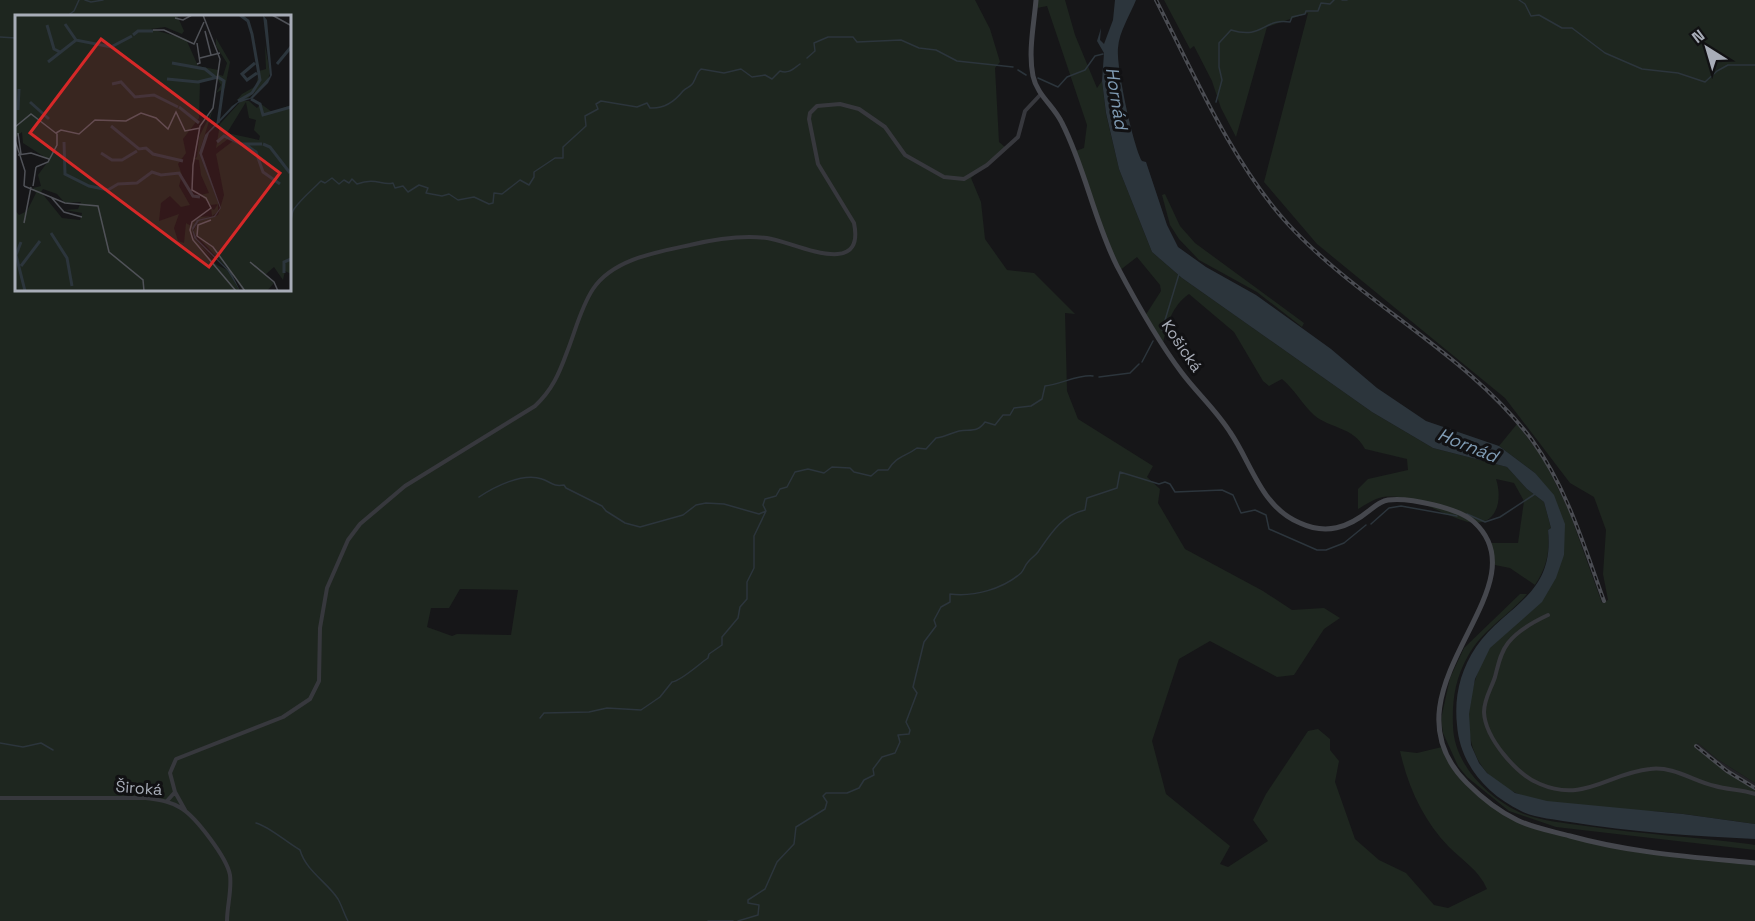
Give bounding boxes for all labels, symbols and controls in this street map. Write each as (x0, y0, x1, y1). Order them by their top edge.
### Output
inset map (15, 15, 291, 291)
north arrow (1677, 18, 1737, 78)
text: N (1688, 25, 1709, 48)
water label: Hornád (1101, 65, 1134, 133)
street label: Košická (1157, 316, 1207, 376)
water label: Hornád (1435, 423, 1503, 468)
street label: Široká (115, 776, 163, 800)

